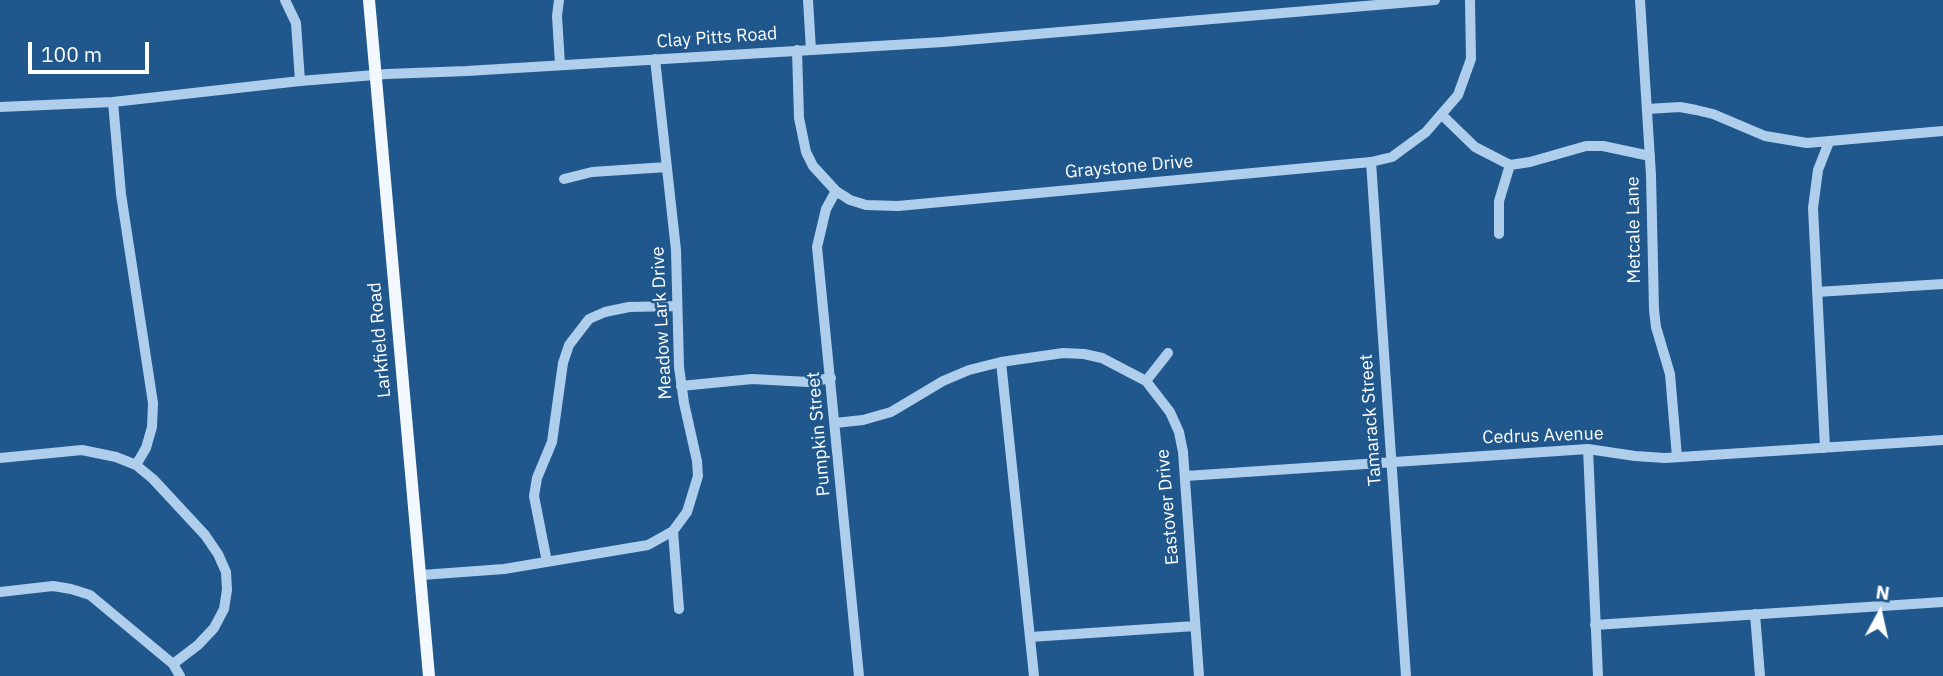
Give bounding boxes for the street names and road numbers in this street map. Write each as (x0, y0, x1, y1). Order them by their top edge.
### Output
street label: Clay Pitts Road (656, 23, 778, 53)
street label: Graystone Drive (1064, 151, 1194, 183)
street label: Metcale Lane (1622, 176, 1646, 284)
street label: Meadow Lark Drive (647, 246, 677, 400)
street label: Larkfield Road (364, 281, 396, 399)
street label: Tamarack Street (1356, 353, 1386, 487)
street label: Pumpkin Street (803, 371, 835, 497)
street label: Cedrus Avenue (1482, 423, 1604, 449)
street label: Eastover Drive (1152, 448, 1184, 566)

